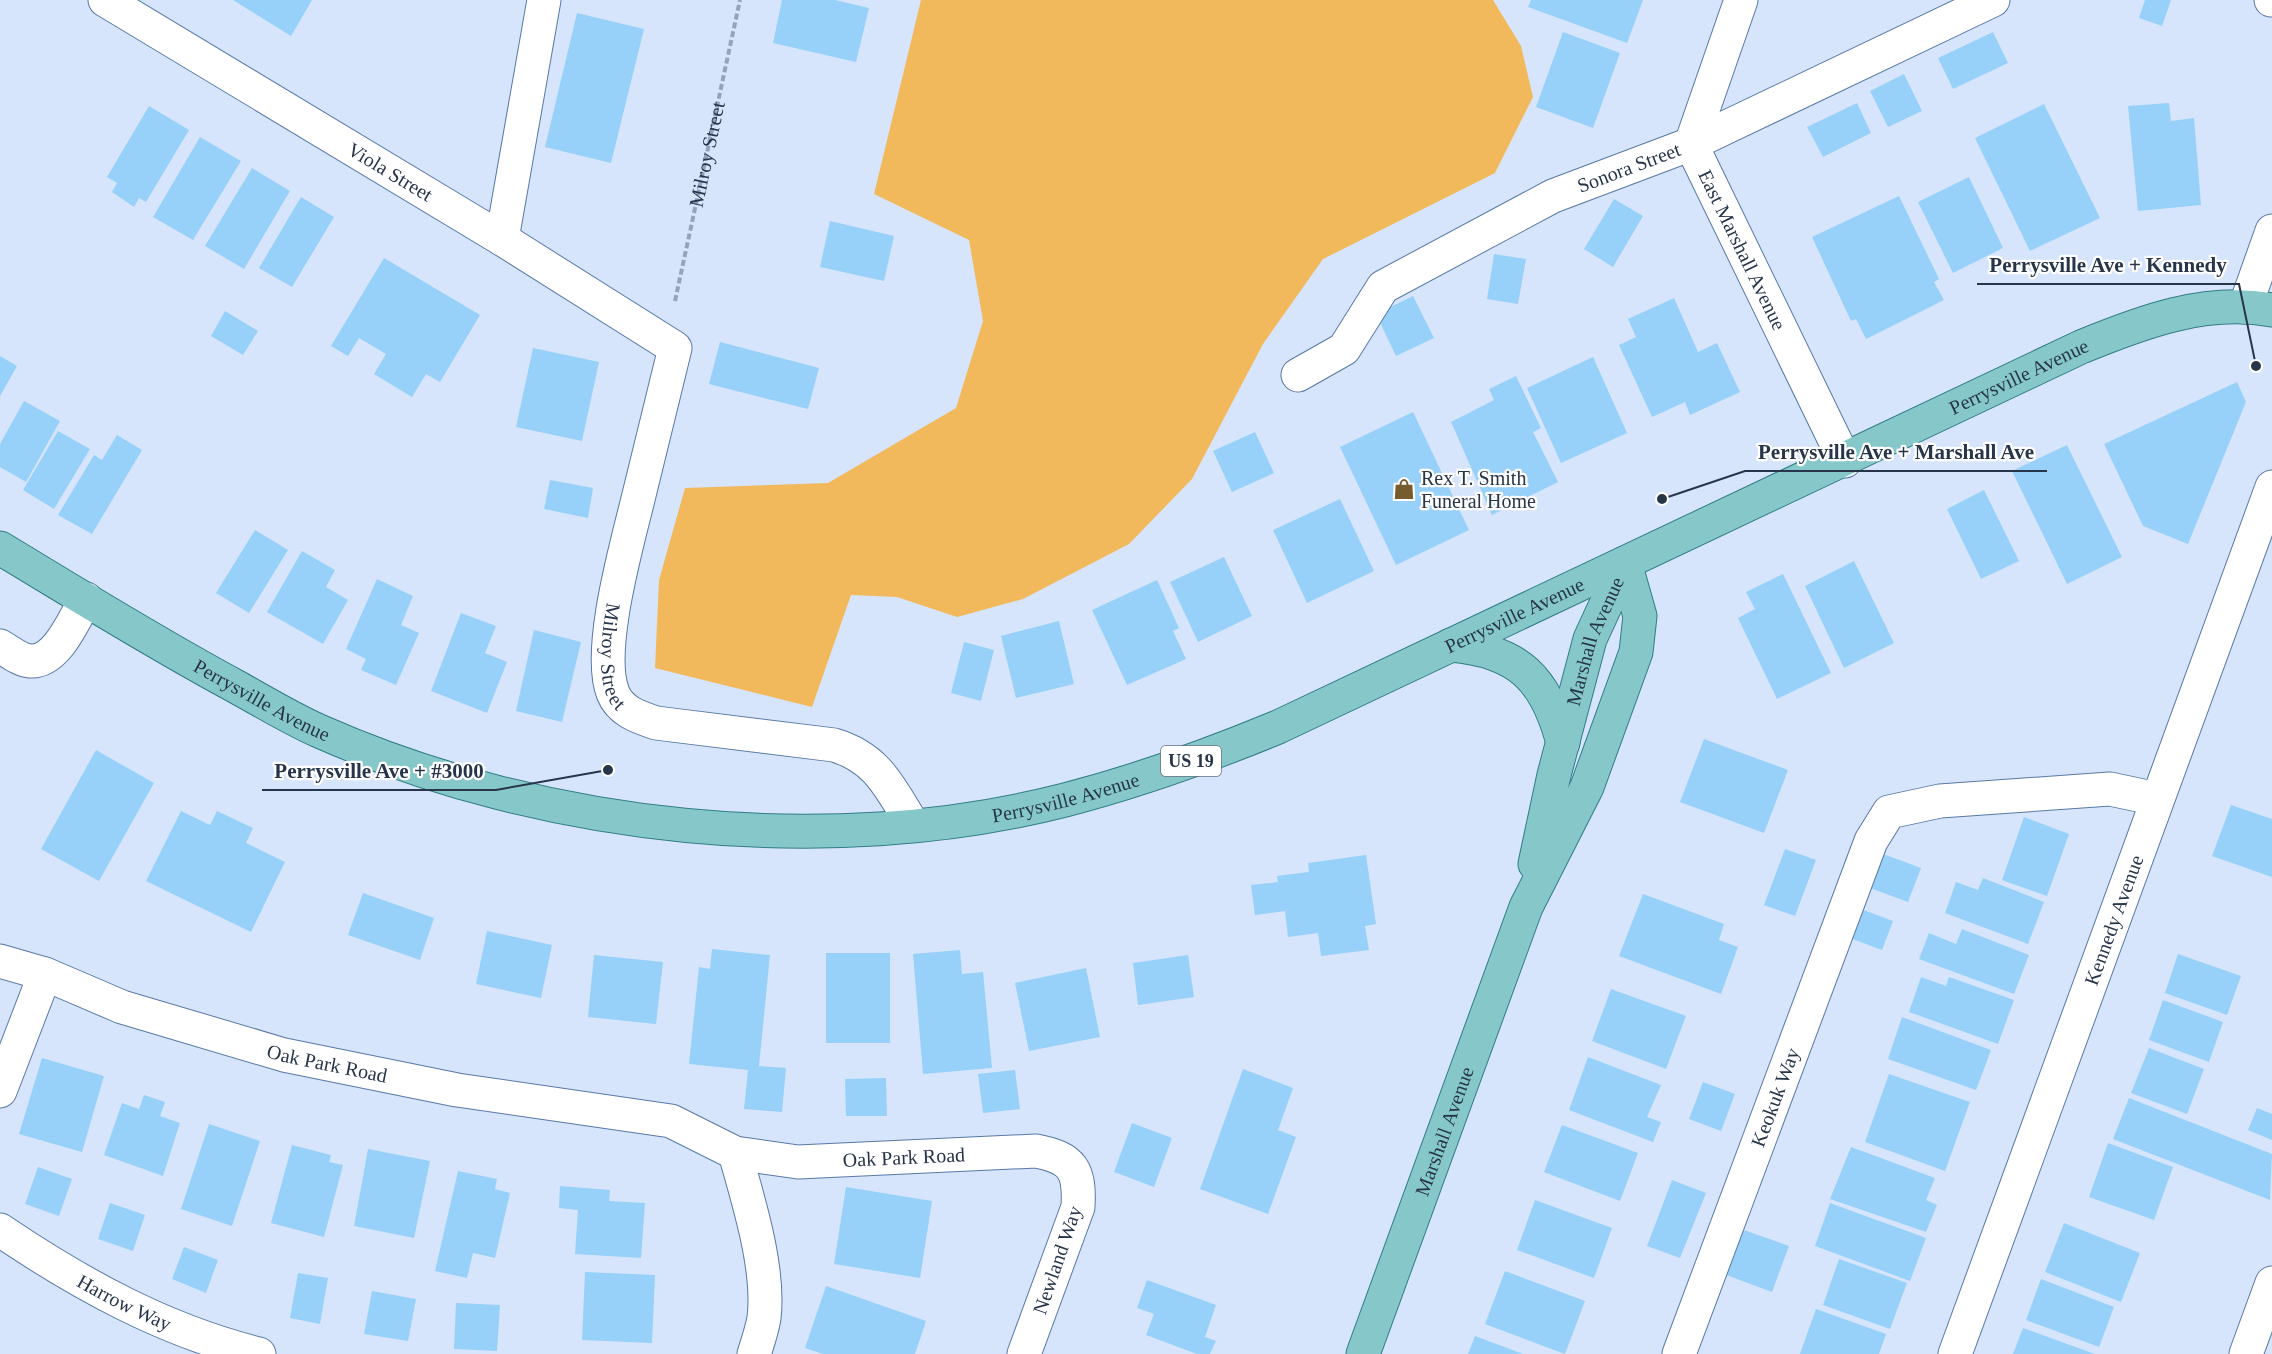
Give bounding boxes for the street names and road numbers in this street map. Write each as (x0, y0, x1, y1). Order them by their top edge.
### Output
street label: Milroy Street (685, 99, 729, 209)
street label: Viola Street (344, 138, 437, 206)
street label: Sonora Street (1574, 138, 1684, 197)
street label: East Marshall Avenue (1694, 166, 1791, 333)
street label: Perrysville Avenue (1946, 334, 2092, 419)
street label: Perrysville Avenue (1441, 573, 1588, 657)
street label: Marshall Avenue (1562, 573, 1628, 708)
street label: Milroy Street (596, 602, 631, 715)
street label: Perrysville Avenue (190, 655, 333, 745)
road number: US 19 (1161, 746, 1221, 776)
street label: Perrysville Avenue (990, 768, 1142, 826)
street label: Kennedy Avenue (2080, 852, 2148, 988)
street label: Oak Park Road (264, 1040, 389, 1087)
street label: Keokuk Way (1746, 1045, 1805, 1150)
street label: Marshall Avenue (1411, 1064, 1478, 1199)
street label: Oak Park Road (842, 1143, 965, 1171)
street label: Newland Way (1028, 1203, 1087, 1317)
street label: Harrow Way (73, 1270, 174, 1336)

